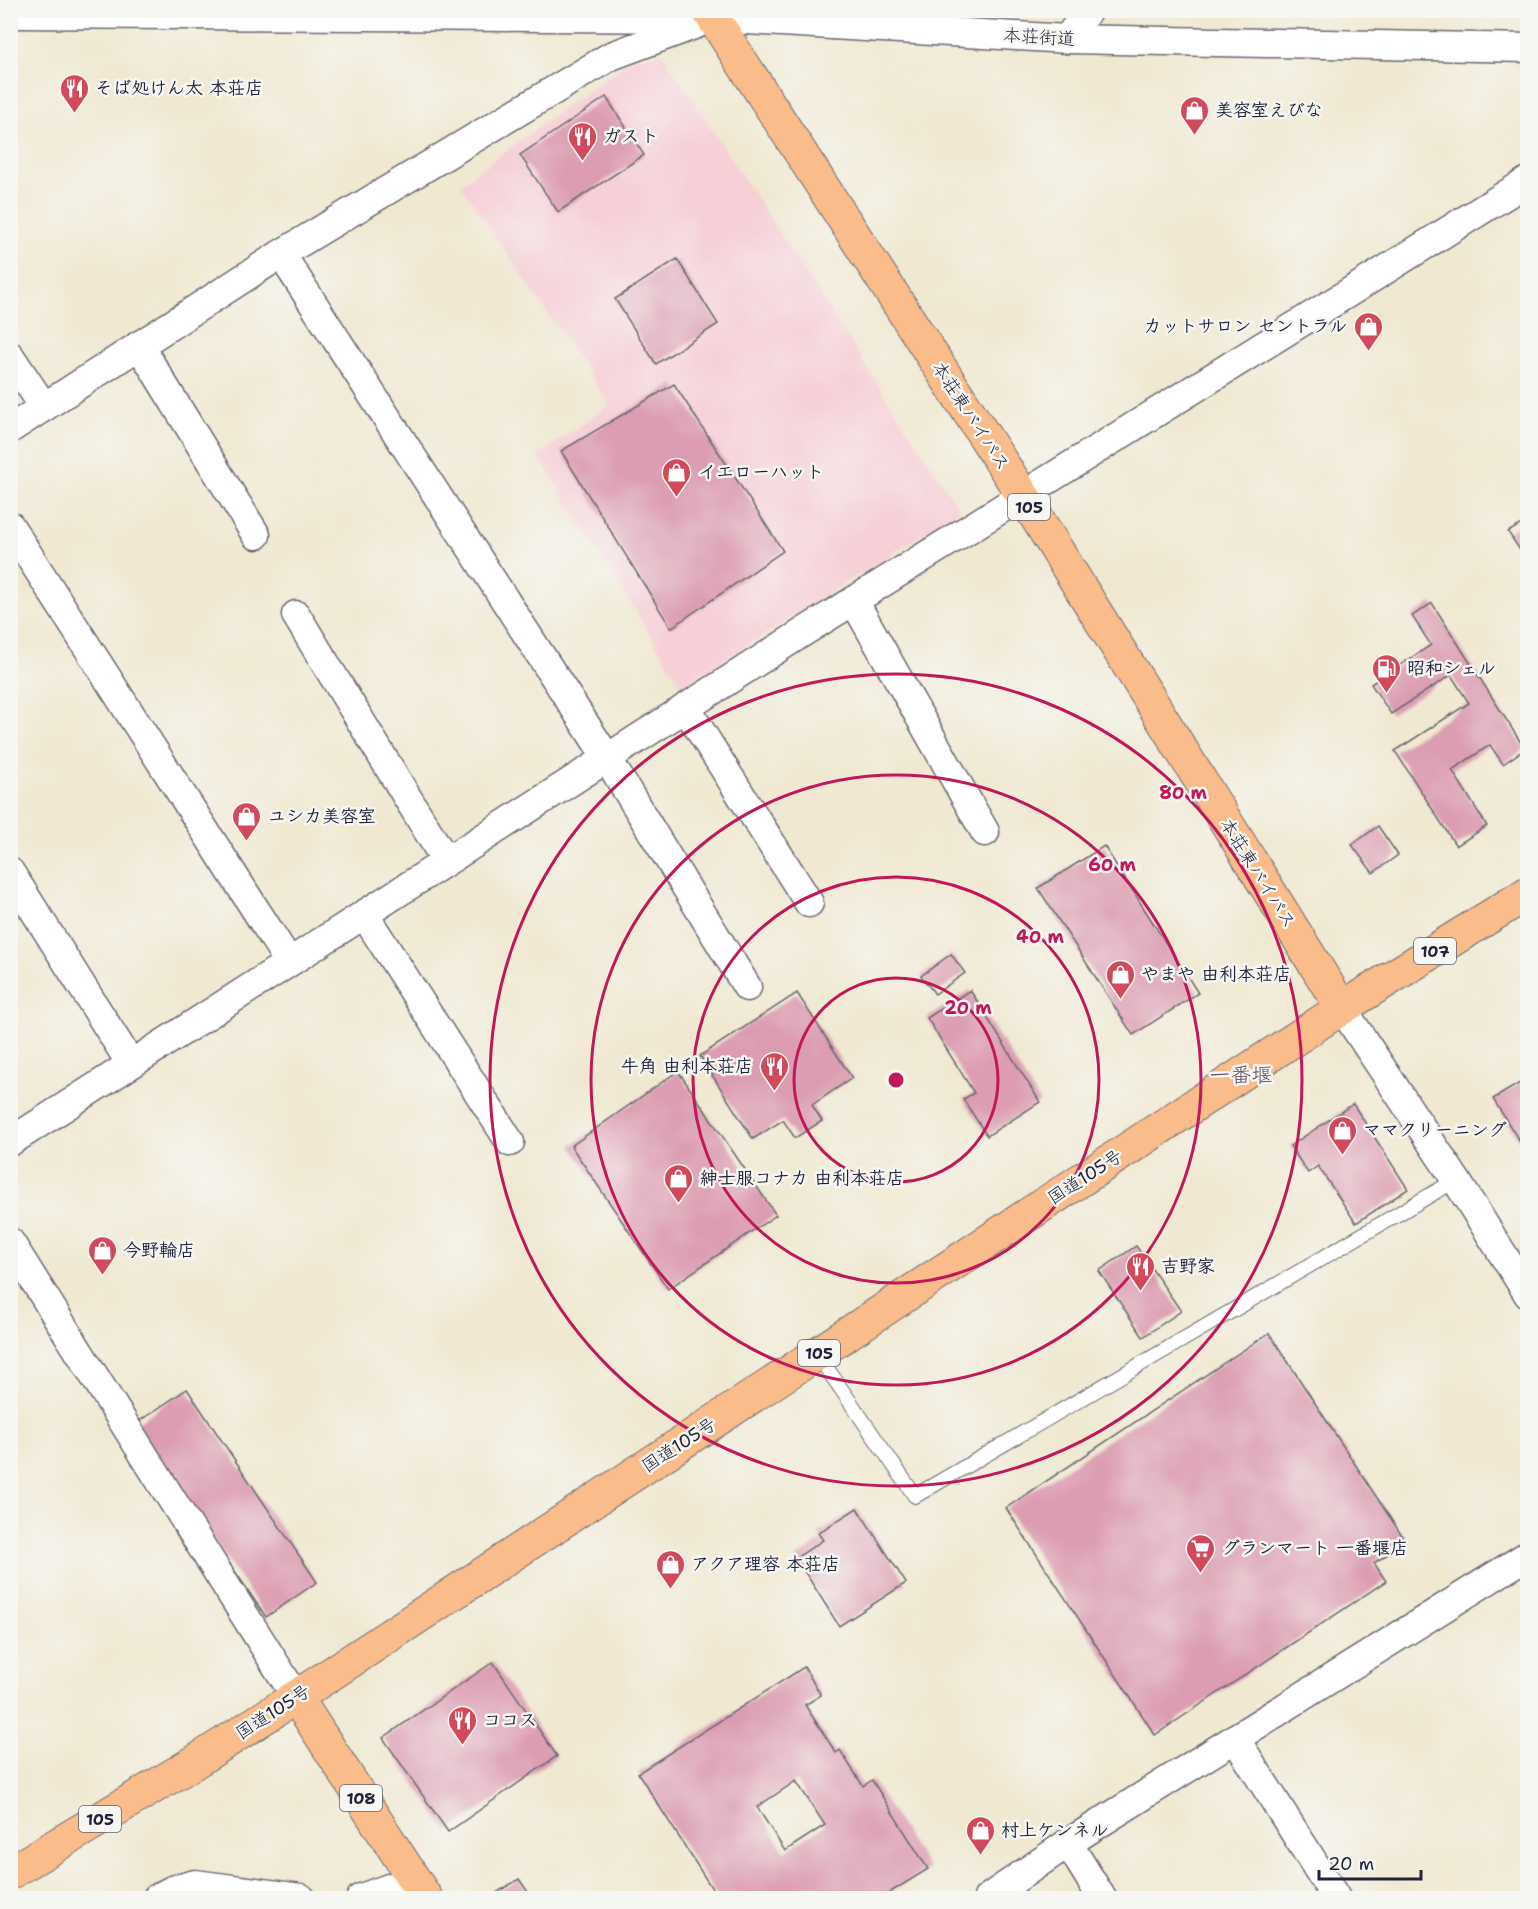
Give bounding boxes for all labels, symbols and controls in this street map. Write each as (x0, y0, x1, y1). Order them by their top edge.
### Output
street label: 本荘街道 (1002, 23, 1076, 51)
restaurant icon: そば処けん太 本荘店 (58, 72, 90, 114)
place label: そば処けん太 本荘店 (95, 76, 263, 100)
shop icon: 美容室えびな (1178, 94, 1210, 136)
place label: 美容室えびな (1215, 98, 1323, 122)
restaurant icon: ガスト (566, 120, 598, 162)
place label: ガスト (603, 124, 659, 148)
shop icon: カットサロン セントラル (1352, 310, 1384, 352)
place label: カットサロン セントラル (1144, 314, 1347, 338)
street label: 本荘東バイパス (927, 357, 1015, 475)
shop icon: イエローハット (661, 456, 693, 498)
place label: イエローハット (698, 460, 824, 484)
road number: 105 (1008, 494, 1050, 520)
fuel station icon: 昭和シェル (1370, 652, 1402, 694)
place label: 昭和シェル (1407, 656, 1496, 680)
text: 80 m (1159, 781, 1207, 805)
shop icon: ユシカ美容室 (231, 800, 263, 842)
place label: ユシカ美容室 (268, 804, 376, 828)
street label: 本荘東バイパス (1215, 813, 1301, 933)
text: 60 m (1088, 853, 1136, 877)
text: 40 m (1016, 925, 1064, 949)
road number: 107 (1414, 938, 1456, 964)
shop icon: やまや 由利本荘店 (1104, 958, 1136, 1000)
place label: やまや 由利本荘店 (1141, 962, 1291, 986)
text: 20 m (944, 996, 992, 1020)
restaurant icon: 牛角 由利本荘店 (758, 1050, 790, 1092)
place label: 牛角 由利本荘店 (621, 1054, 753, 1078)
district label: 一番堰 (1210, 1061, 1273, 1089)
centre of rings (886, 1070, 906, 1090)
shop icon: ママクリーニング (1326, 1114, 1358, 1156)
place label: ママクリーニング (1363, 1118, 1507, 1142)
street label: 国道105号 (1043, 1144, 1127, 1210)
shop icon: 紳士服コナカ 由利本荘店 (663, 1162, 695, 1204)
place label: 紳士服コナカ 由利本荘店 (700, 1166, 904, 1190)
shop icon: 今野輪店 (86, 1234, 118, 1276)
place label: 今野輪店 (123, 1238, 195, 1262)
restaurant icon: 吉野家 (1124, 1250, 1156, 1292)
place label: 吉野家 (1161, 1254, 1215, 1278)
road number: 105 (798, 1340, 840, 1366)
street label: 国道105号 (637, 1412, 721, 1478)
supermarket icon: グランマート 一番堰店 (1185, 1532, 1217, 1574)
place label: グランマート 一番堰店 (1222, 1536, 1408, 1560)
shop icon: アクア理容 本荘店 (654, 1548, 686, 1590)
place label: アクア理容 本荘店 (691, 1552, 840, 1576)
street label: 国道105号 (231, 1679, 315, 1745)
restaurant icon: ココス (446, 1704, 478, 1746)
place label: ココス (483, 1708, 537, 1732)
road number: 108 (340, 1785, 382, 1811)
road number: 105 (79, 1806, 121, 1832)
shop icon: 村上ケンネル (964, 1814, 996, 1856)
place label: 村上ケンネル (1001, 1818, 1108, 1842)
scale bar (1319, 1843, 1421, 1881)
text: 20 m (1328, 1852, 1374, 1876)

